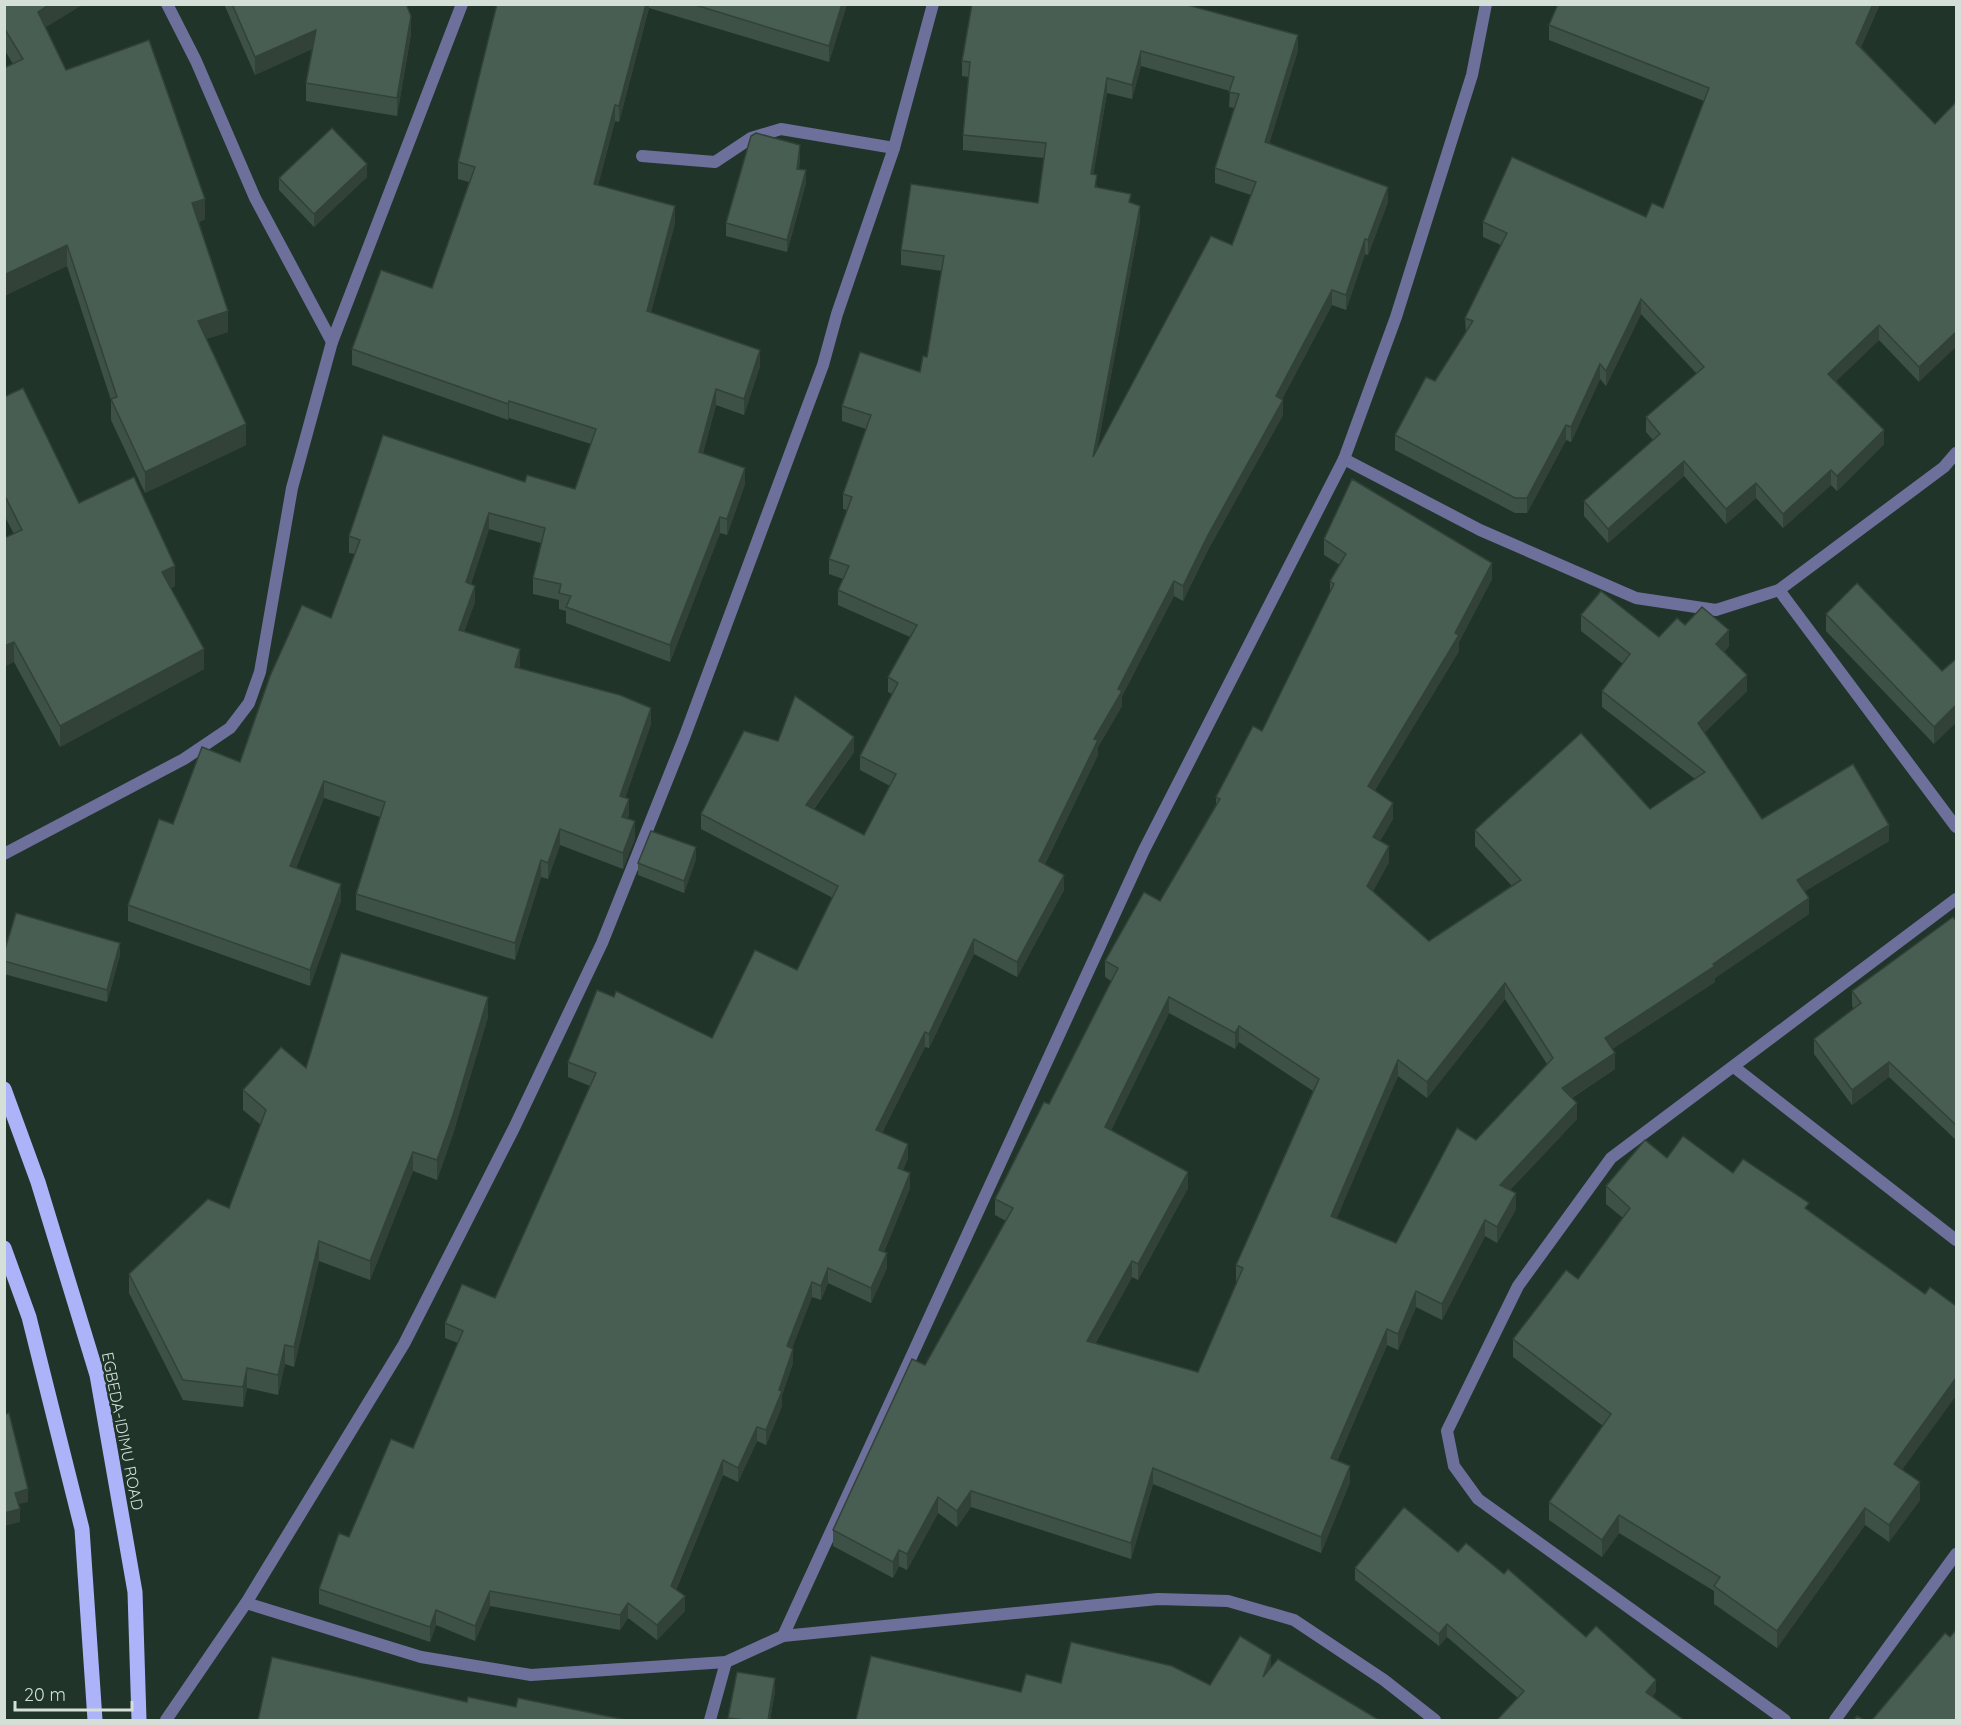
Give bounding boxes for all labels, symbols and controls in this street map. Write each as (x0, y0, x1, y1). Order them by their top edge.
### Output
street label: EGBEDA-IDIMU ROAD (98, 1350, 148, 1512)
scale bar (15, 1674, 132, 1712)
text: 20 m (24, 1683, 66, 1706)

